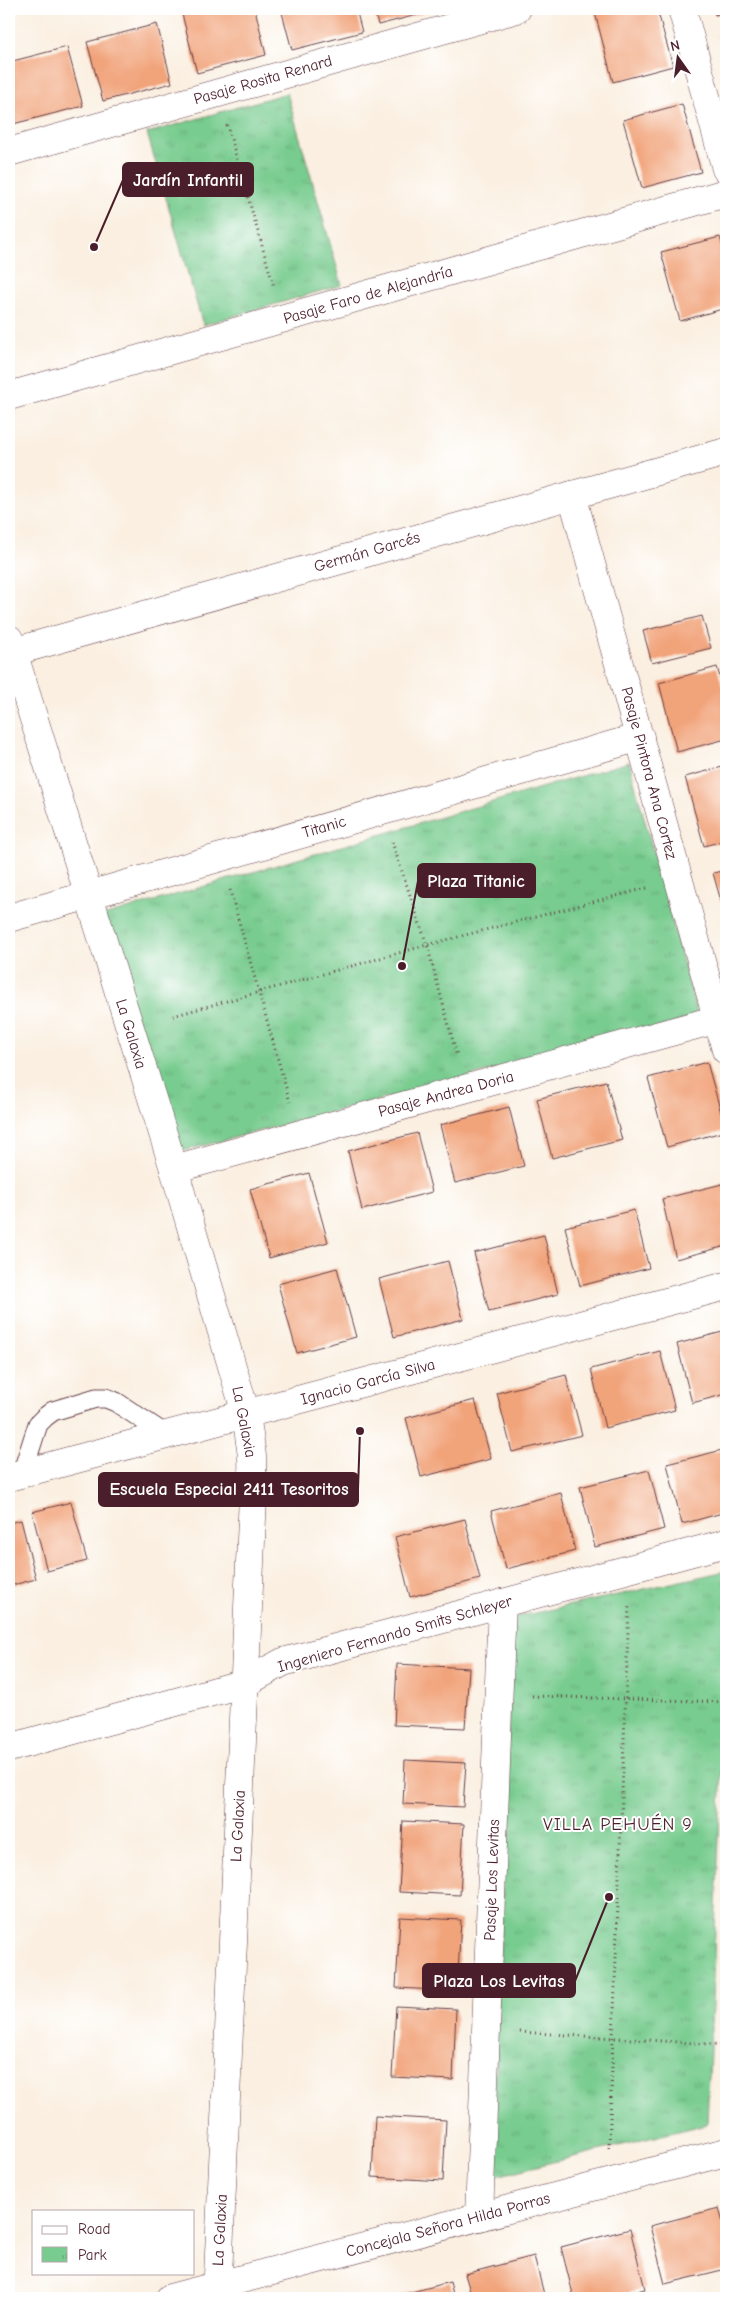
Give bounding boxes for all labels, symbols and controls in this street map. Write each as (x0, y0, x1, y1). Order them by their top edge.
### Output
north arrow (652, 32, 702, 82)
text: N (668, 37, 681, 55)
street label: Pasaje Rosita Renard (192, 52, 334, 108)
callout: Jardín Infantil (123, 163, 253, 196)
text: Jardín Infantil (133, 170, 243, 191)
street label: Pasaje Faro de Alejandría (281, 262, 455, 328)
street label: Germán Garcés (312, 528, 422, 576)
street label: Pasaje Pintora Ana Cortez (617, 685, 681, 861)
street label: Titanic (300, 812, 348, 842)
callout: Plaza Titanic (418, 864, 535, 897)
text: Plaza Titanic (427, 871, 525, 892)
street label: La Galaxia (112, 997, 150, 1071)
street label: Pasaje Andrea Doria (376, 1067, 516, 1121)
street label: Ignacio García Silva (299, 1355, 437, 1409)
street label: La Galaxia (228, 1385, 260, 1459)
callout: Escuela Especial 2411 Tesoritos (99, 1473, 358, 1506)
text: Escuela Especial 2411 Tesoritos (109, 1479, 349, 1500)
street label: Ingeniero Fernando Smits Schleyer (276, 1592, 515, 1676)
street label: La Galaxia (227, 1789, 249, 1863)
district label: VILLA PEHUÉN 9 (543, 1813, 693, 1835)
street label: Pasaje Los Levitas (481, 1819, 503, 1941)
callout: Plaza Los Levitas (423, 1964, 575, 1997)
text: Plaza Los Levitas (433, 1971, 565, 1992)
street label: Concejala Señora Hilda Porras (344, 2189, 552, 2261)
street label: La Galaxia (209, 2193, 231, 2267)
legend (32, 2210, 195, 2274)
text: Road (78, 2220, 110, 2238)
text: Park (78, 2246, 107, 2264)

